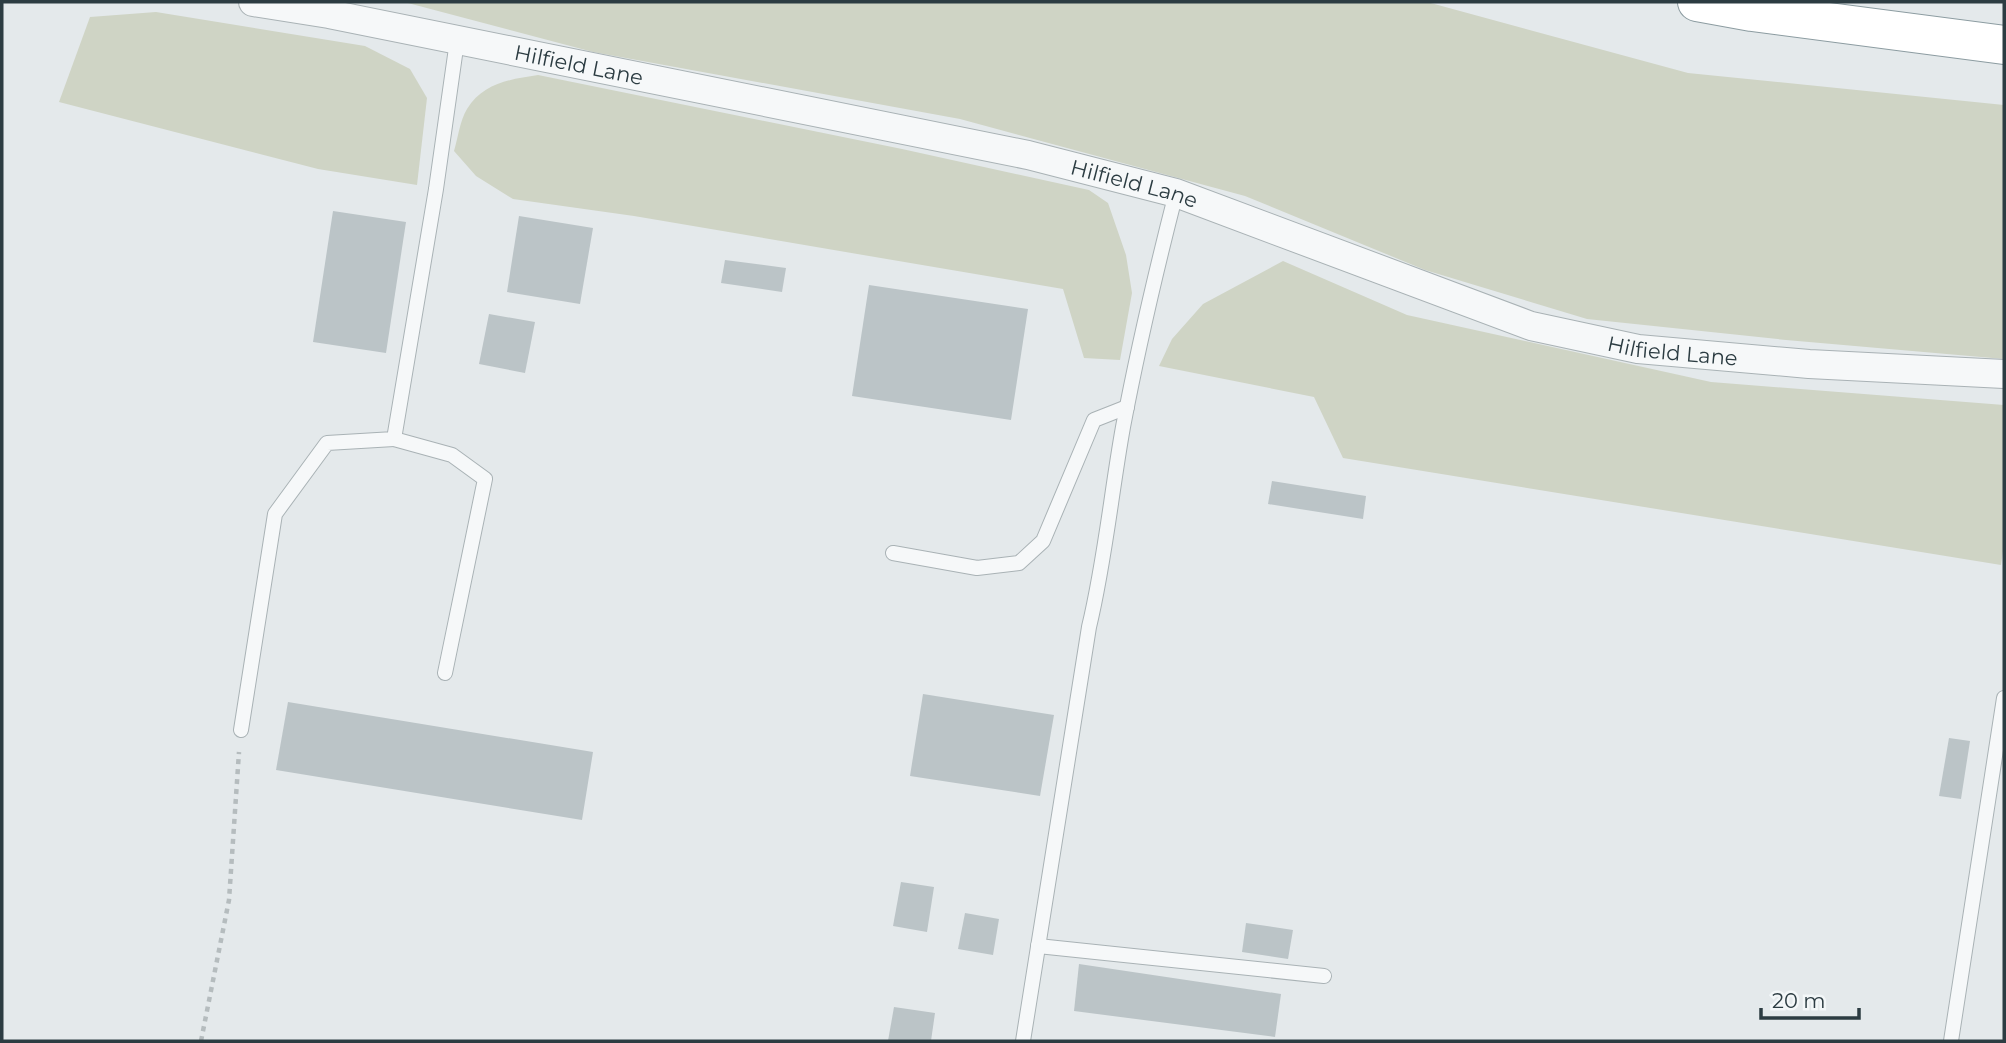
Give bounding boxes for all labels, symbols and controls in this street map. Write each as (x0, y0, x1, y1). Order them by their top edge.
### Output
street label: Hilfield Lane (512, 39, 646, 90)
street label: Hilfield Lane (1068, 154, 1202, 213)
street label: Hilfield Lane (1605, 330, 1739, 370)
scale bar (1761, 976, 1859, 1020)
text: 20 m (1772, 988, 1826, 1013)

